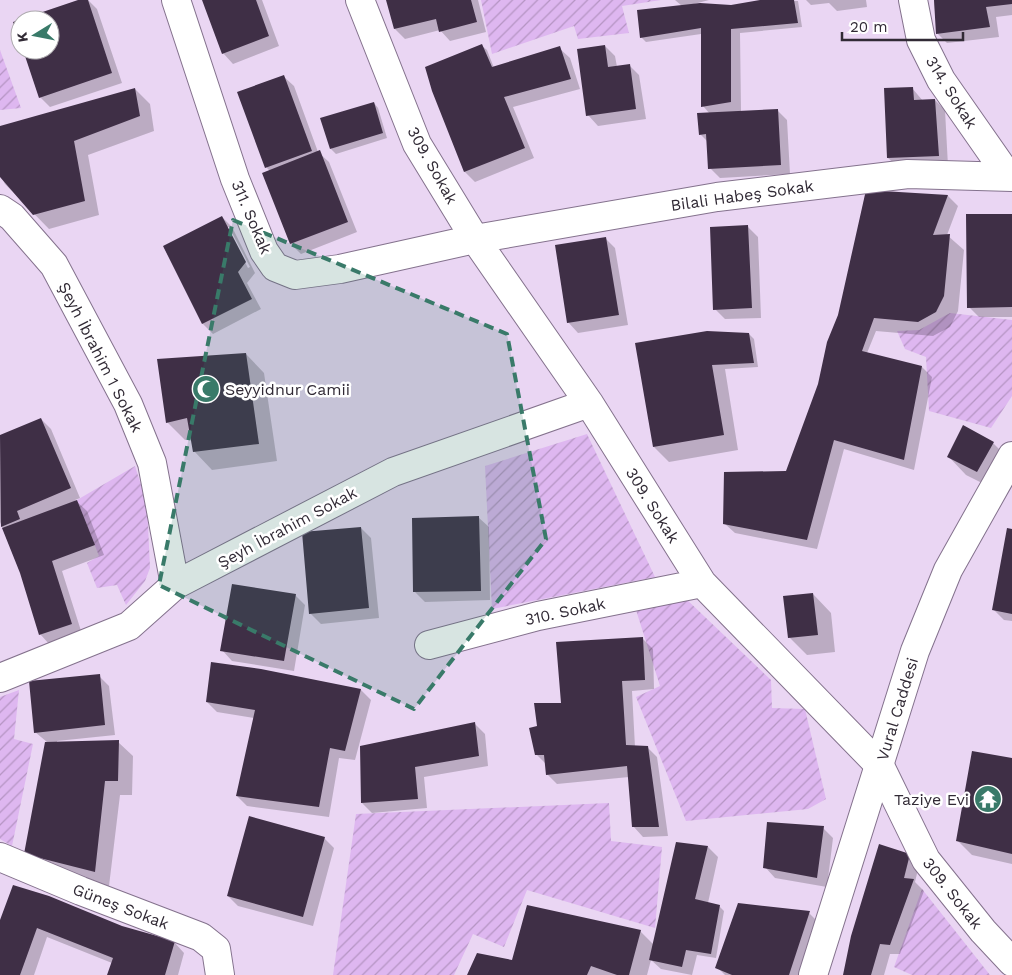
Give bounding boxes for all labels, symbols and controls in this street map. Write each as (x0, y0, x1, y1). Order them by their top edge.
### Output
north arrow (10, 10, 60, 60)
scale bar (842, 10, 963, 42)
text: 20 m (850, 18, 888, 36)
text: K (13, 31, 31, 43)
street label: 314. Sokak (922, 53, 981, 132)
street label: 309. Sokak (404, 123, 462, 207)
street label: Bilali Habeş Sokak (669, 176, 815, 215)
street label: 311. Sokak (227, 177, 276, 257)
street label: Şeyh İbrahim 1 Sokak (54, 279, 147, 435)
mosque icon: Seyyidnur Camii (191, 374, 221, 404)
place label: Seyyidnur Camii (225, 380, 350, 399)
street label: 309. Sokak (622, 464, 683, 547)
street label: Şeyh İbrahim Sokak (215, 483, 360, 572)
street label: 310. Sokak (523, 594, 607, 629)
street label: Vural Caddesi (873, 655, 922, 763)
temple icon: Taziye Evi (973, 784, 1003, 814)
place label: Taziye Evi (894, 790, 969, 809)
street label: 309. Sokak (919, 854, 986, 933)
street label: Güneş Sokak (70, 879, 172, 934)

